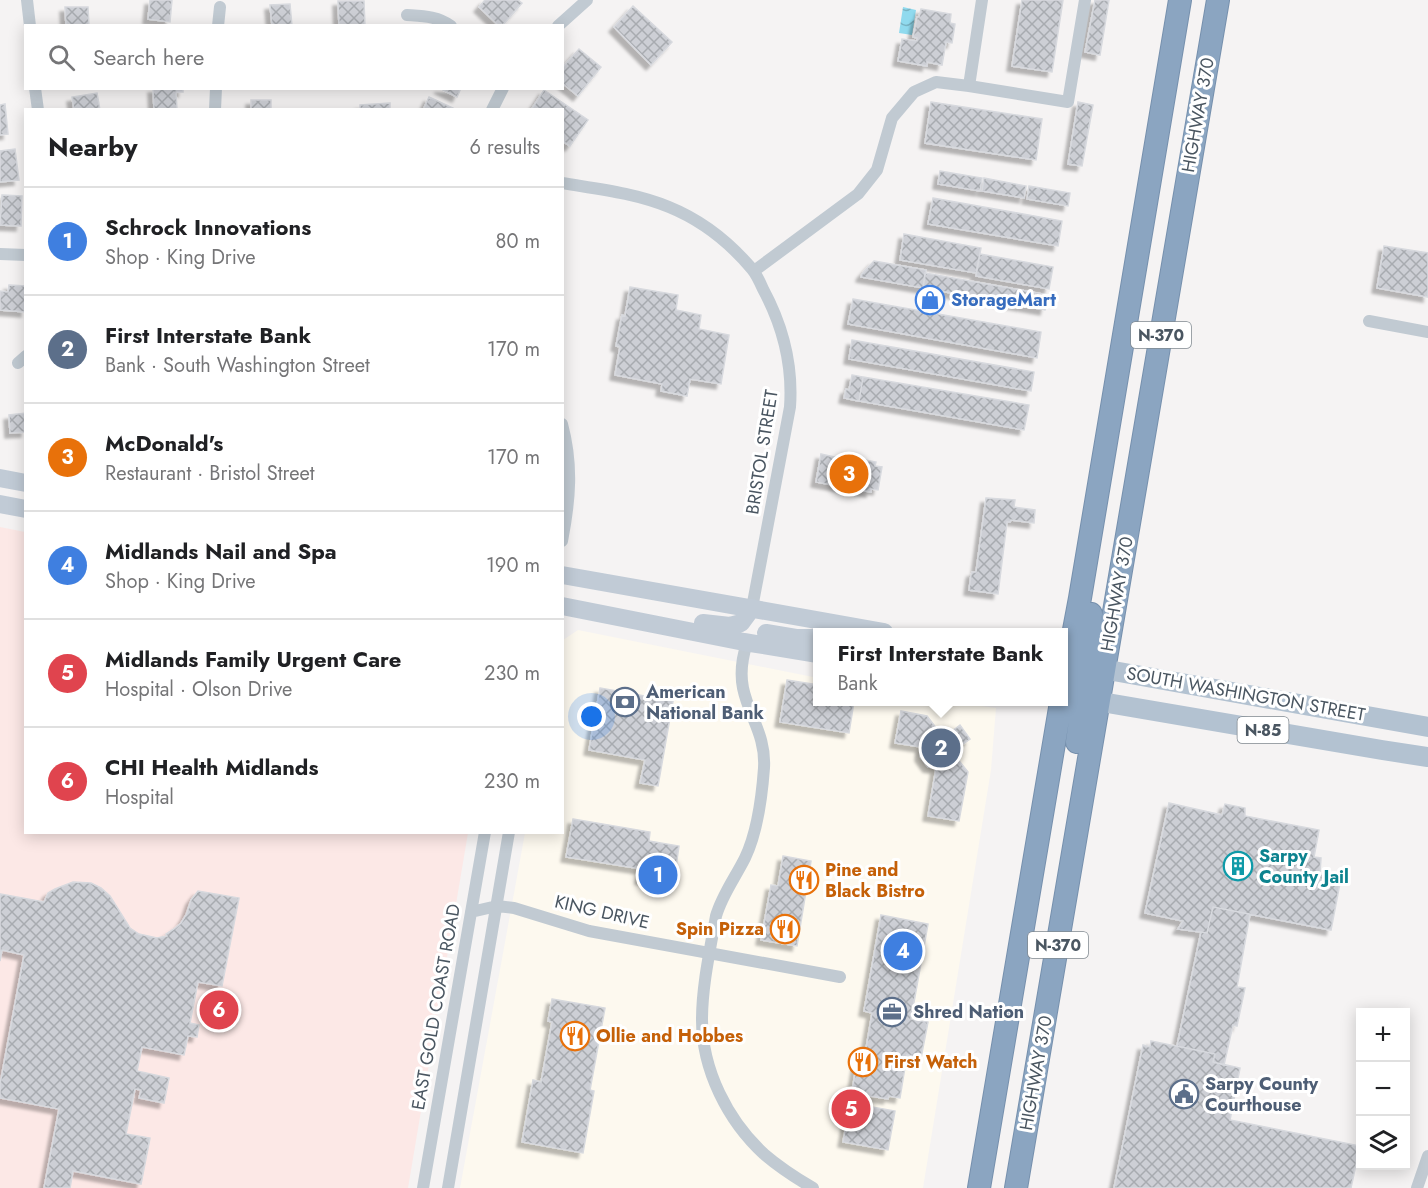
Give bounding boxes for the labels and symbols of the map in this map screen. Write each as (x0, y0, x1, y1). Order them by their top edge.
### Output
street label: HIGHWAY 370 (1175, 55, 1221, 174)
shop icon: StorageMart (914, 284, 946, 316)
place label: StorageMart (951, 287, 1056, 313)
road number: N-370 (1131, 322, 1191, 348)
street label: BRISTOL STREET (739, 387, 785, 516)
pin: 3 (830, 452, 868, 496)
street label: HIGHWAY 370 (1094, 534, 1140, 653)
street label: SOUTH WASHINGTON STREET (1125, 660, 1368, 728)
place label: American National Bank (645, 679, 765, 726)
bank icon: American National Bank (609, 686, 641, 718)
your location (577, 702, 606, 731)
road number: N-85 (1238, 717, 1288, 743)
pin: 2 (922, 726, 960, 771)
place label: Sarpy County Jail (1259, 843, 1349, 890)
building icon: Sarpy County Jail (1222, 850, 1254, 882)
pin: 1 (638, 852, 678, 898)
place label: Pine and Black Bistro (825, 857, 925, 904)
restaurant icon: Pine and Black Bistro (788, 864, 820, 896)
street label: KING DRIVE (552, 888, 652, 936)
street label: EAST GOLD COAST ROAD (405, 902, 467, 1112)
restaurant icon: Spin Pizza (769, 913, 801, 945)
place label: Spin Pizza (676, 916, 764, 942)
pin: 4 (884, 928, 922, 974)
road number: N-370 (1028, 932, 1088, 958)
pin: 6 (200, 988, 238, 1032)
office icon: Shred Nation (876, 996, 908, 1028)
place label: Shred Nation (913, 999, 1024, 1025)
street label: HIGHWAY 370 (1013, 1013, 1059, 1132)
restaurant icon: Ollie and Hobbes (559, 1020, 591, 1052)
place label: Ollie and Hobbes (596, 1023, 743, 1049)
restaurant icon: First Watch (847, 1046, 879, 1078)
place label: First Watch (884, 1049, 978, 1075)
place label: Sarpy County Courthouse (1205, 1071, 1319, 1118)
public building icon: Sarpy County Courthouse (1168, 1078, 1200, 1110)
pin: 5 (832, 1086, 870, 1132)

